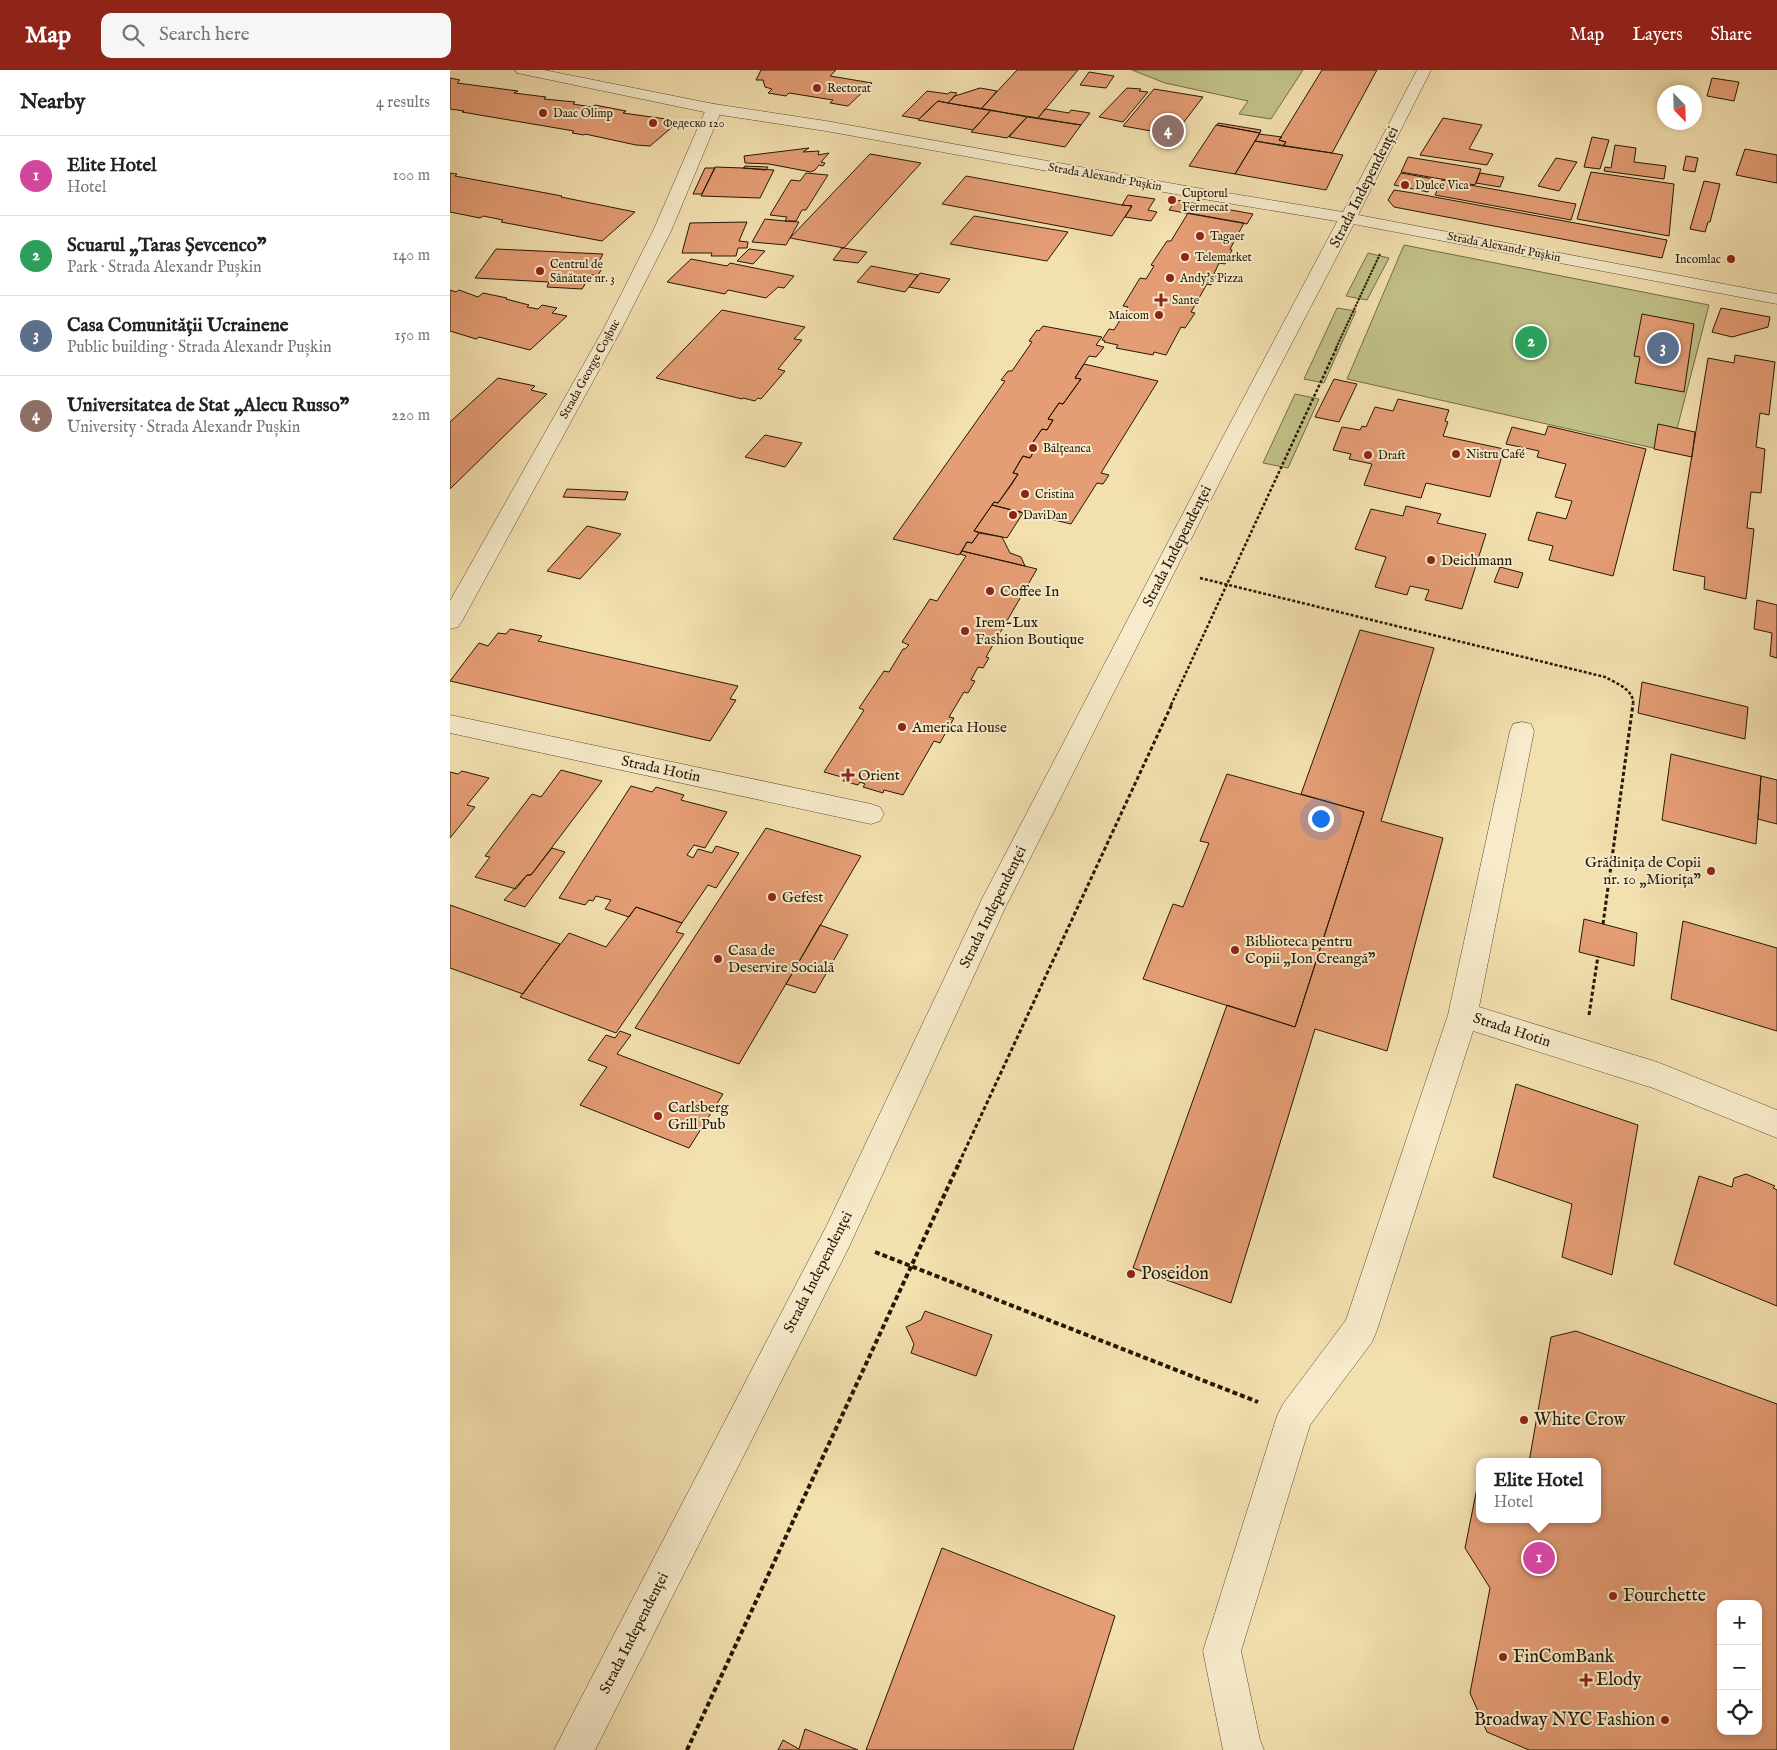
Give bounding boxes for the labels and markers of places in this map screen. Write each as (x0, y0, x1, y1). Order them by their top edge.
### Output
place label: Rectorat (827, 81, 871, 96)
marker: Rectorat (811, 82, 823, 94)
place label: Daac Olimp (553, 106, 613, 122)
marker: Daac Olimp (537, 107, 549, 119)
pin: 4 (1152, 112, 1184, 150)
place label: Федеско 120 (663, 116, 725, 131)
marker: Федеско 120 (647, 117, 659, 129)
place label: Dulce Vica (1415, 178, 1470, 193)
marker: Dulce Vica (1399, 179, 1411, 191)
place label: Cuptorul Fermecat (1182, 186, 1229, 215)
marker: Cuptorul Fermecat (1166, 194, 1178, 206)
place label: Tagaer (1210, 229, 1245, 244)
marker: Tagaer (1194, 230, 1206, 242)
place label: Telemarket (1195, 250, 1252, 265)
marker: Telemarket (1179, 251, 1191, 263)
place label: Incomlac (1675, 252, 1721, 267)
marker: Incomlac (1725, 253, 1737, 265)
place label: Centrul de Sănătate nr. 3 (550, 257, 615, 286)
marker: Centrul de Sănătate nr. 3 (534, 265, 546, 277)
place label: Andy's Pizza (1179, 271, 1244, 286)
marker: Andy's Pizza (1164, 272, 1176, 284)
marker: Sante (1154, 293, 1168, 307)
place label: Sante (1172, 293, 1200, 308)
place label: Maicom (1108, 308, 1149, 323)
marker: Maicom (1153, 309, 1165, 321)
pin: 2 (1515, 323, 1547, 361)
pin: 3 (1647, 329, 1679, 367)
place label: Bălțeanca (1043, 441, 1092, 456)
marker: Bălțeanca (1027, 442, 1039, 454)
place label: Nistru Café (1466, 447, 1525, 462)
place label: Draft (1378, 448, 1406, 463)
marker: Nistru Café (1450, 448, 1462, 460)
marker: Draft (1362, 449, 1374, 461)
place label: Cristina (1035, 487, 1075, 502)
marker: Cristina (1019, 488, 1031, 500)
place label: DaviDan (1023, 508, 1068, 523)
marker: DaviDan (1007, 509, 1019, 521)
place label: Deichmann (1441, 551, 1512, 570)
marker: Deichmann (1425, 554, 1437, 566)
place label: Coffee In (1000, 582, 1059, 601)
marker: Coffee In (984, 585, 996, 597)
place label: Irem-Lux Fashion Boutique (975, 613, 1084, 649)
marker: Irem-Lux Fashion Boutique (959, 625, 971, 637)
place label: America House (911, 718, 1007, 737)
marker: America House (896, 721, 908, 733)
place label: Orient (858, 766, 900, 785)
marker: Orient (842, 769, 854, 781)
place label: Grădinița de Copii nr. 10 „Miorița” (1585, 853, 1702, 889)
marker: Grădinița de Copii nr. 10 „Miorița” (1705, 865, 1717, 877)
place label: Gefest (782, 888, 824, 907)
marker: Gefest (766, 891, 778, 903)
place label: Biblioteca pentru Copii „Ion Creangă” (1245, 932, 1376, 968)
place label: Casa de Deservire Socială (728, 941, 835, 977)
marker: Biblioteca pentru Copii „Ion Creangă” (1229, 944, 1241, 956)
marker: Casa de Deservire Socială (712, 953, 724, 965)
place label: Carlsberg Grill Pub (668, 1098, 730, 1134)
marker: Carlsberg Grill Pub (652, 1110, 664, 1122)
place label: Poseidon (1141, 1263, 1209, 1286)
marker: Poseidon (1125, 1268, 1137, 1280)
place label: White Crow (1534, 1409, 1627, 1432)
marker: White Crow (1518, 1414, 1530, 1426)
pin: 1 (1523, 1539, 1555, 1577)
place label: Fourchette (1623, 1585, 1706, 1608)
marker: Fourchette (1607, 1590, 1619, 1602)
place label: FinComBank (1513, 1646, 1615, 1669)
marker: FinComBank (1497, 1651, 1509, 1663)
place label: Elody (1596, 1669, 1642, 1692)
marker: Elody (1580, 1674, 1592, 1686)
place label: Broadway NYC Fashion (1474, 1709, 1655, 1732)
marker: Broadway NYC Fashion (1659, 1714, 1671, 1726)

